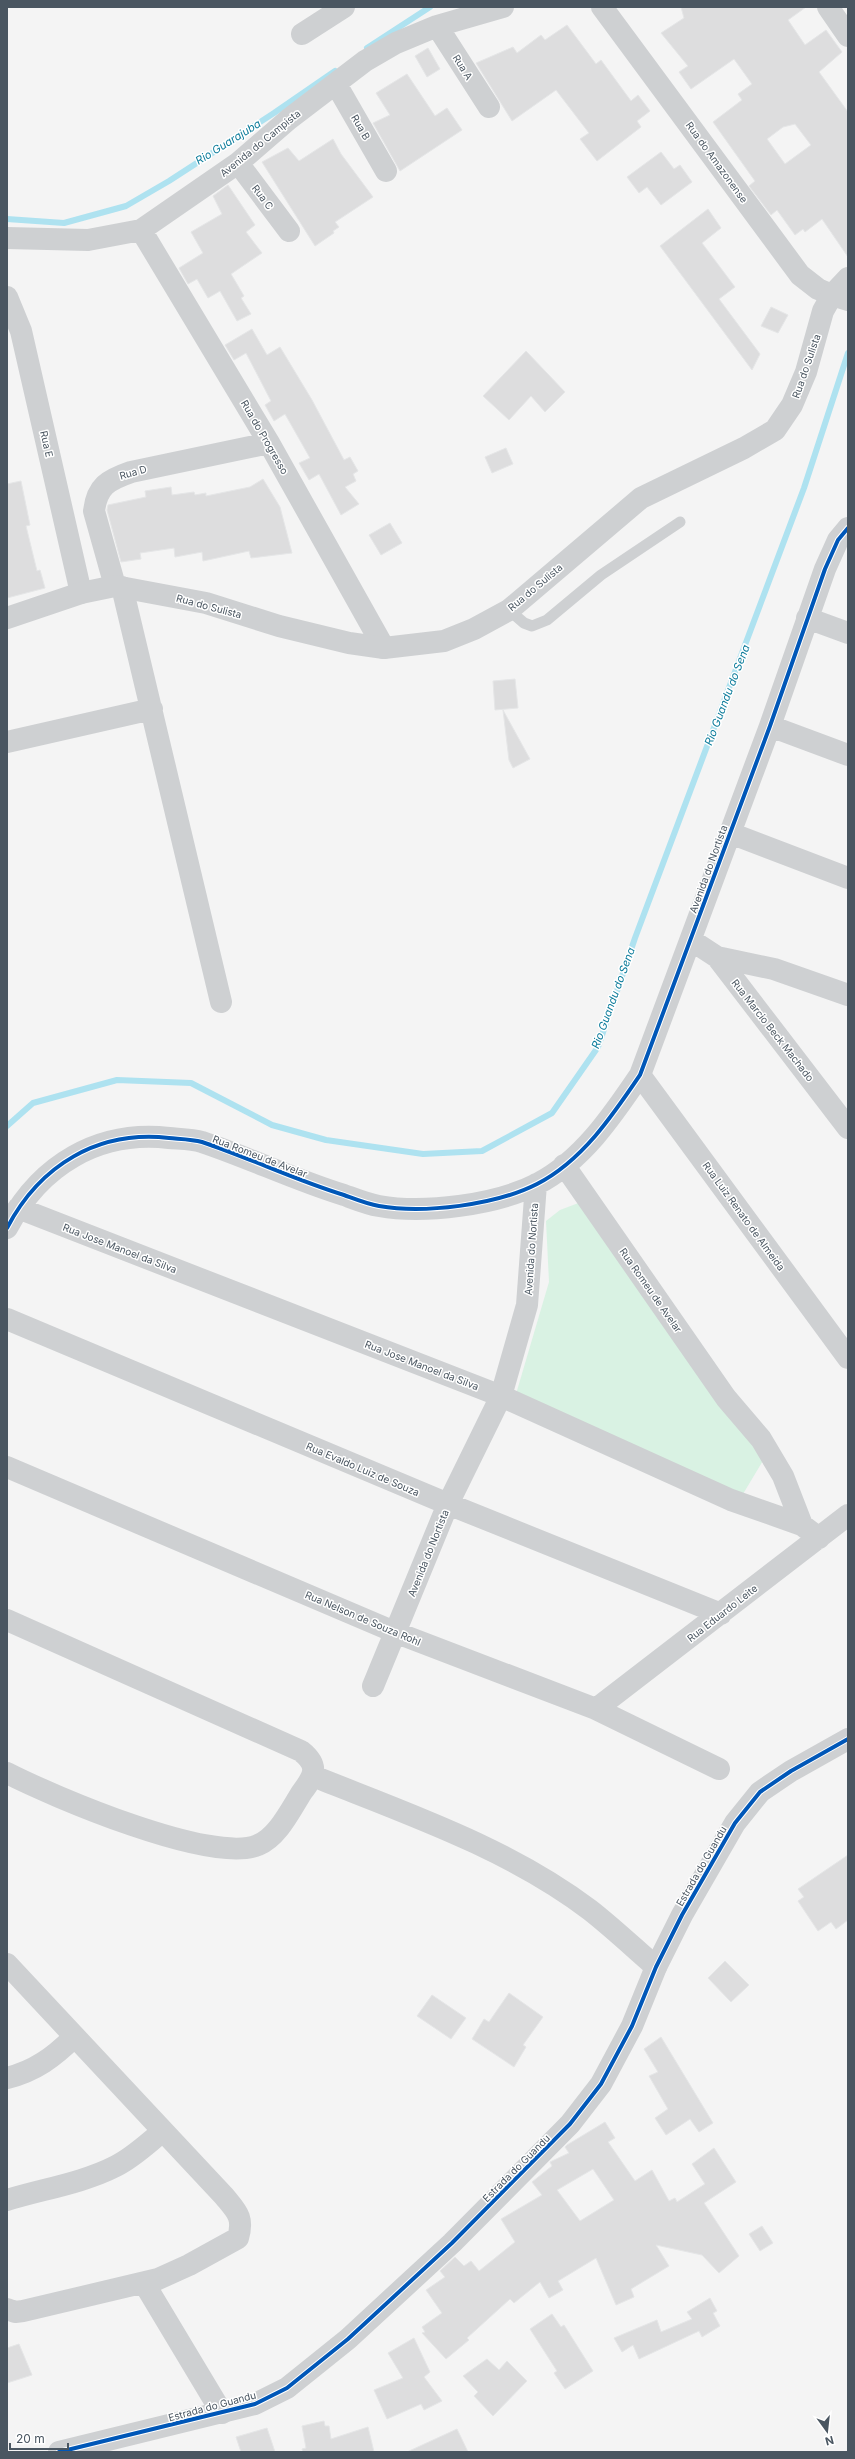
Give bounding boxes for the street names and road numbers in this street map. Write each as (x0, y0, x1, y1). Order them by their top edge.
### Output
street label: Rua A (451, 52, 475, 82)
street label: Avenida do Campista (217, 107, 303, 179)
street label: Rua B (349, 112, 373, 142)
street label: Rua do Amazonense (684, 119, 750, 205)
street label: Rua C (250, 182, 276, 212)
street label: Rua do Sulista (789, 332, 823, 400)
street label: Rua do Progresso (239, 398, 291, 476)
street label: Rua E (38, 430, 56, 458)
street label: Rua D (118, 462, 148, 482)
street label: Rua do Sulista (505, 561, 565, 613)
street label: Rua do Sulista (175, 592, 243, 620)
street label: Avenida do Nortista (687, 823, 729, 915)
street label: Rua Marcio Beck Machado (729, 977, 817, 1083)
street label: Rua Romeu de Avelar (211, 1132, 309, 1180)
street label: Rua Luiz Renato de Almeida (700, 1159, 788, 1273)
street label: Avenida do Nortista (522, 1202, 540, 1296)
street label: Rua Jose Manoel da Silva (61, 1221, 179, 1275)
street label: Rua Romeu de Avelar (617, 1245, 685, 1335)
street label: Rua Jose Manoel da Silva (363, 1338, 481, 1392)
street label: Rua Evaldo Luiz de Souza (305, 1440, 421, 1498)
street label: Avenida do Nortista (405, 1508, 451, 1598)
street label: Rua Eduardo Leite (684, 1582, 760, 1644)
street label: Rua Nelson de Souza Rohl (303, 1588, 423, 1648)
street label: Estrada do Guandu (673, 1824, 729, 1908)
street label: Estrada do Guandu (480, 2132, 552, 2204)
street label: Estrada do Guandu (167, 2388, 257, 2423)

